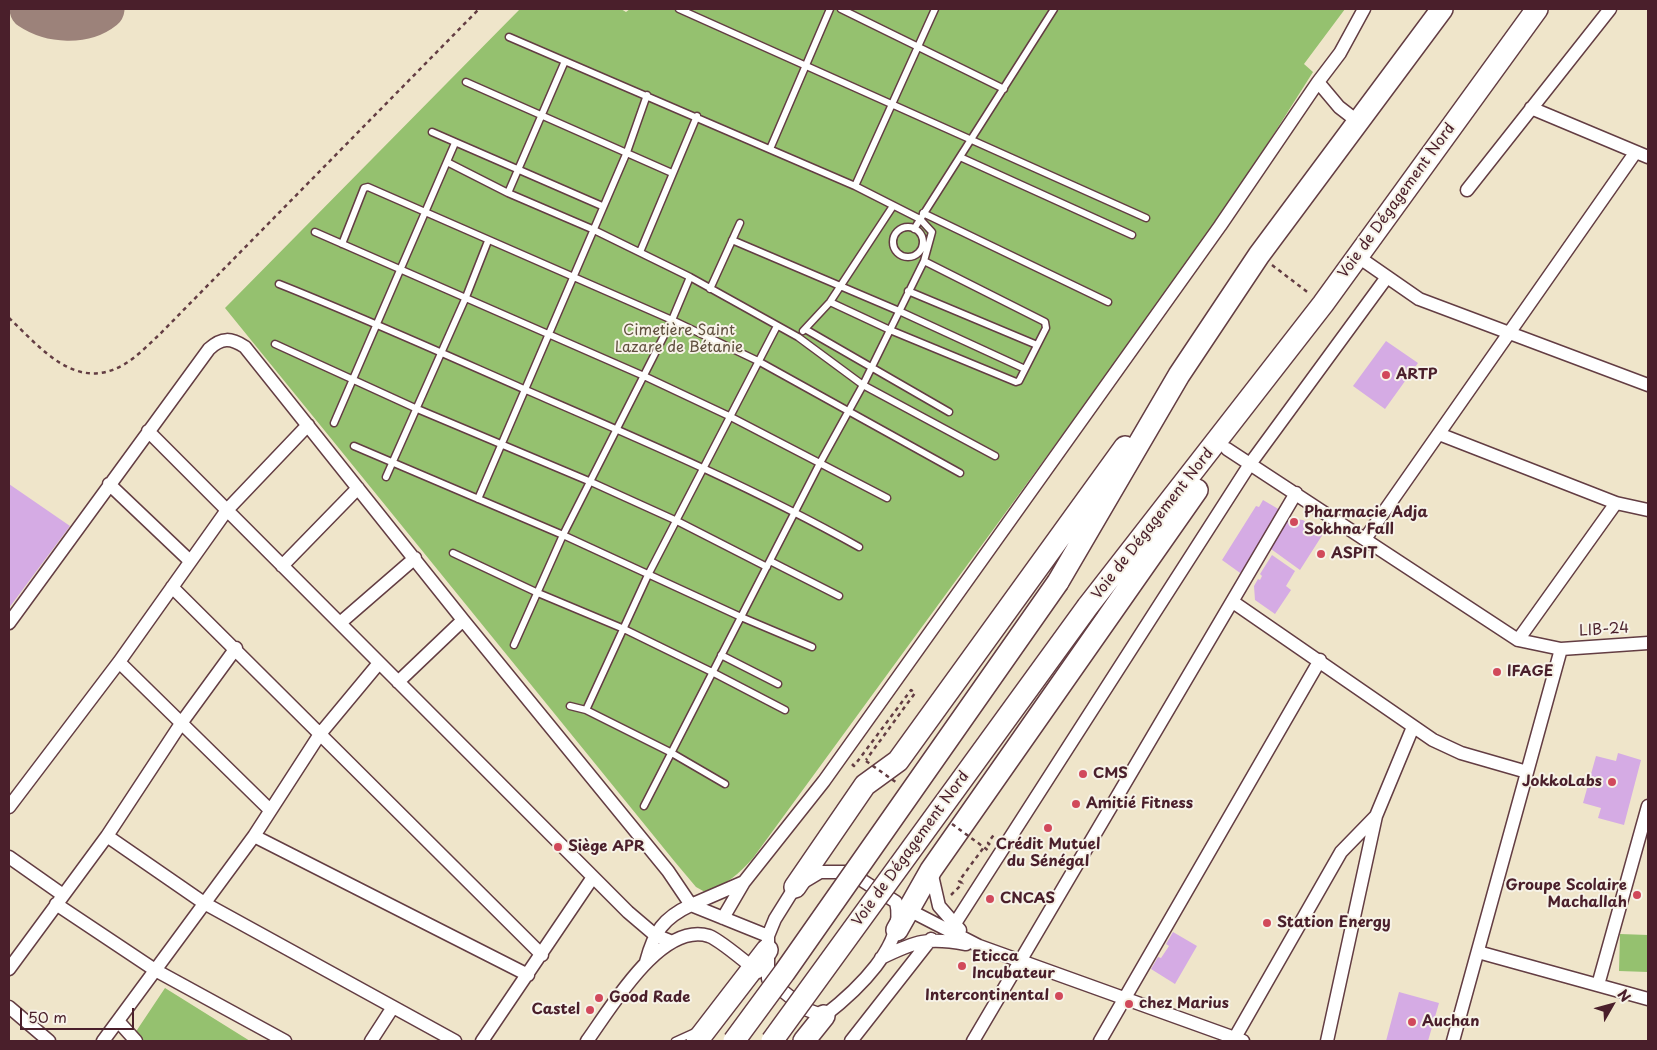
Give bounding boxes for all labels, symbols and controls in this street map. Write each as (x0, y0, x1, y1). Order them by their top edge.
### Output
street label: Voie de Dégagement Nord (1335, 120, 1459, 282)
park label: Cimetière Saint Lazare de Bétanie (615, 322, 743, 357)
place label: ARTP (1396, 366, 1437, 384)
marker: ARTP (1380, 369, 1392, 381)
street label: Voie de Dégagement Nord (1088, 445, 1218, 603)
place label: Pharmacie Adja Sokhna Fall (1304, 504, 1428, 539)
marker: Pharmacie Adja Sokhna Fall (1288, 516, 1300, 528)
place label: ASPIT (1331, 545, 1377, 563)
marker: ASPIT (1315, 548, 1327, 560)
street label: LIB-24 (1578, 619, 1630, 641)
place label: IFAGE (1507, 663, 1553, 681)
marker: IFAGE (1491, 666, 1503, 678)
place label: CMS (1093, 765, 1128, 783)
street label: Voie de Dégagement Nord (849, 768, 973, 930)
marker: CMS (1077, 768, 1089, 780)
place label: JokkoLabs (1522, 773, 1602, 791)
marker: JokkoLabs (1606, 776, 1618, 788)
place label: Amitié Fitness (1086, 795, 1193, 813)
marker: Amitié Fitness (1070, 798, 1082, 810)
marker: Crédit Mutuel du Sénégal (1042, 822, 1054, 834)
place label: Crédit Mutuel du Sénégal (996, 836, 1100, 871)
place label: Siège APR (568, 838, 645, 856)
marker: Siège APR (552, 841, 564, 853)
place label: Groupe Scolaire Machallah (1506, 877, 1627, 912)
marker: Groupe Scolaire Machallah (1631, 889, 1643, 901)
place label: CNCAS (1000, 890, 1055, 908)
marker: CNCAS (984, 893, 996, 905)
place label: Station Energy (1277, 914, 1391, 932)
marker: Station Energy (1261, 917, 1273, 929)
place label: Eticca Incubateur (972, 948, 1055, 983)
marker: Eticca Incubateur (956, 960, 968, 972)
north arrow (1587, 980, 1637, 1030)
text: N (1613, 985, 1636, 1006)
place label: Intercontinental (925, 987, 1049, 1005)
place label: Good Rade (609, 989, 690, 1007)
marker: Intercontinental (1053, 990, 1065, 1002)
marker: Good Rade (593, 992, 605, 1004)
place label: chez Marius (1139, 995, 1229, 1013)
scale bar (22, 998, 136, 1030)
marker: chez Marius (1123, 998, 1135, 1010)
place label: Castel (532, 1001, 580, 1019)
marker: Castel (584, 1004, 596, 1016)
text: 50 m (28, 1005, 67, 1028)
place label: Auchan (1422, 1013, 1479, 1031)
marker: Auchan (1406, 1016, 1418, 1028)

